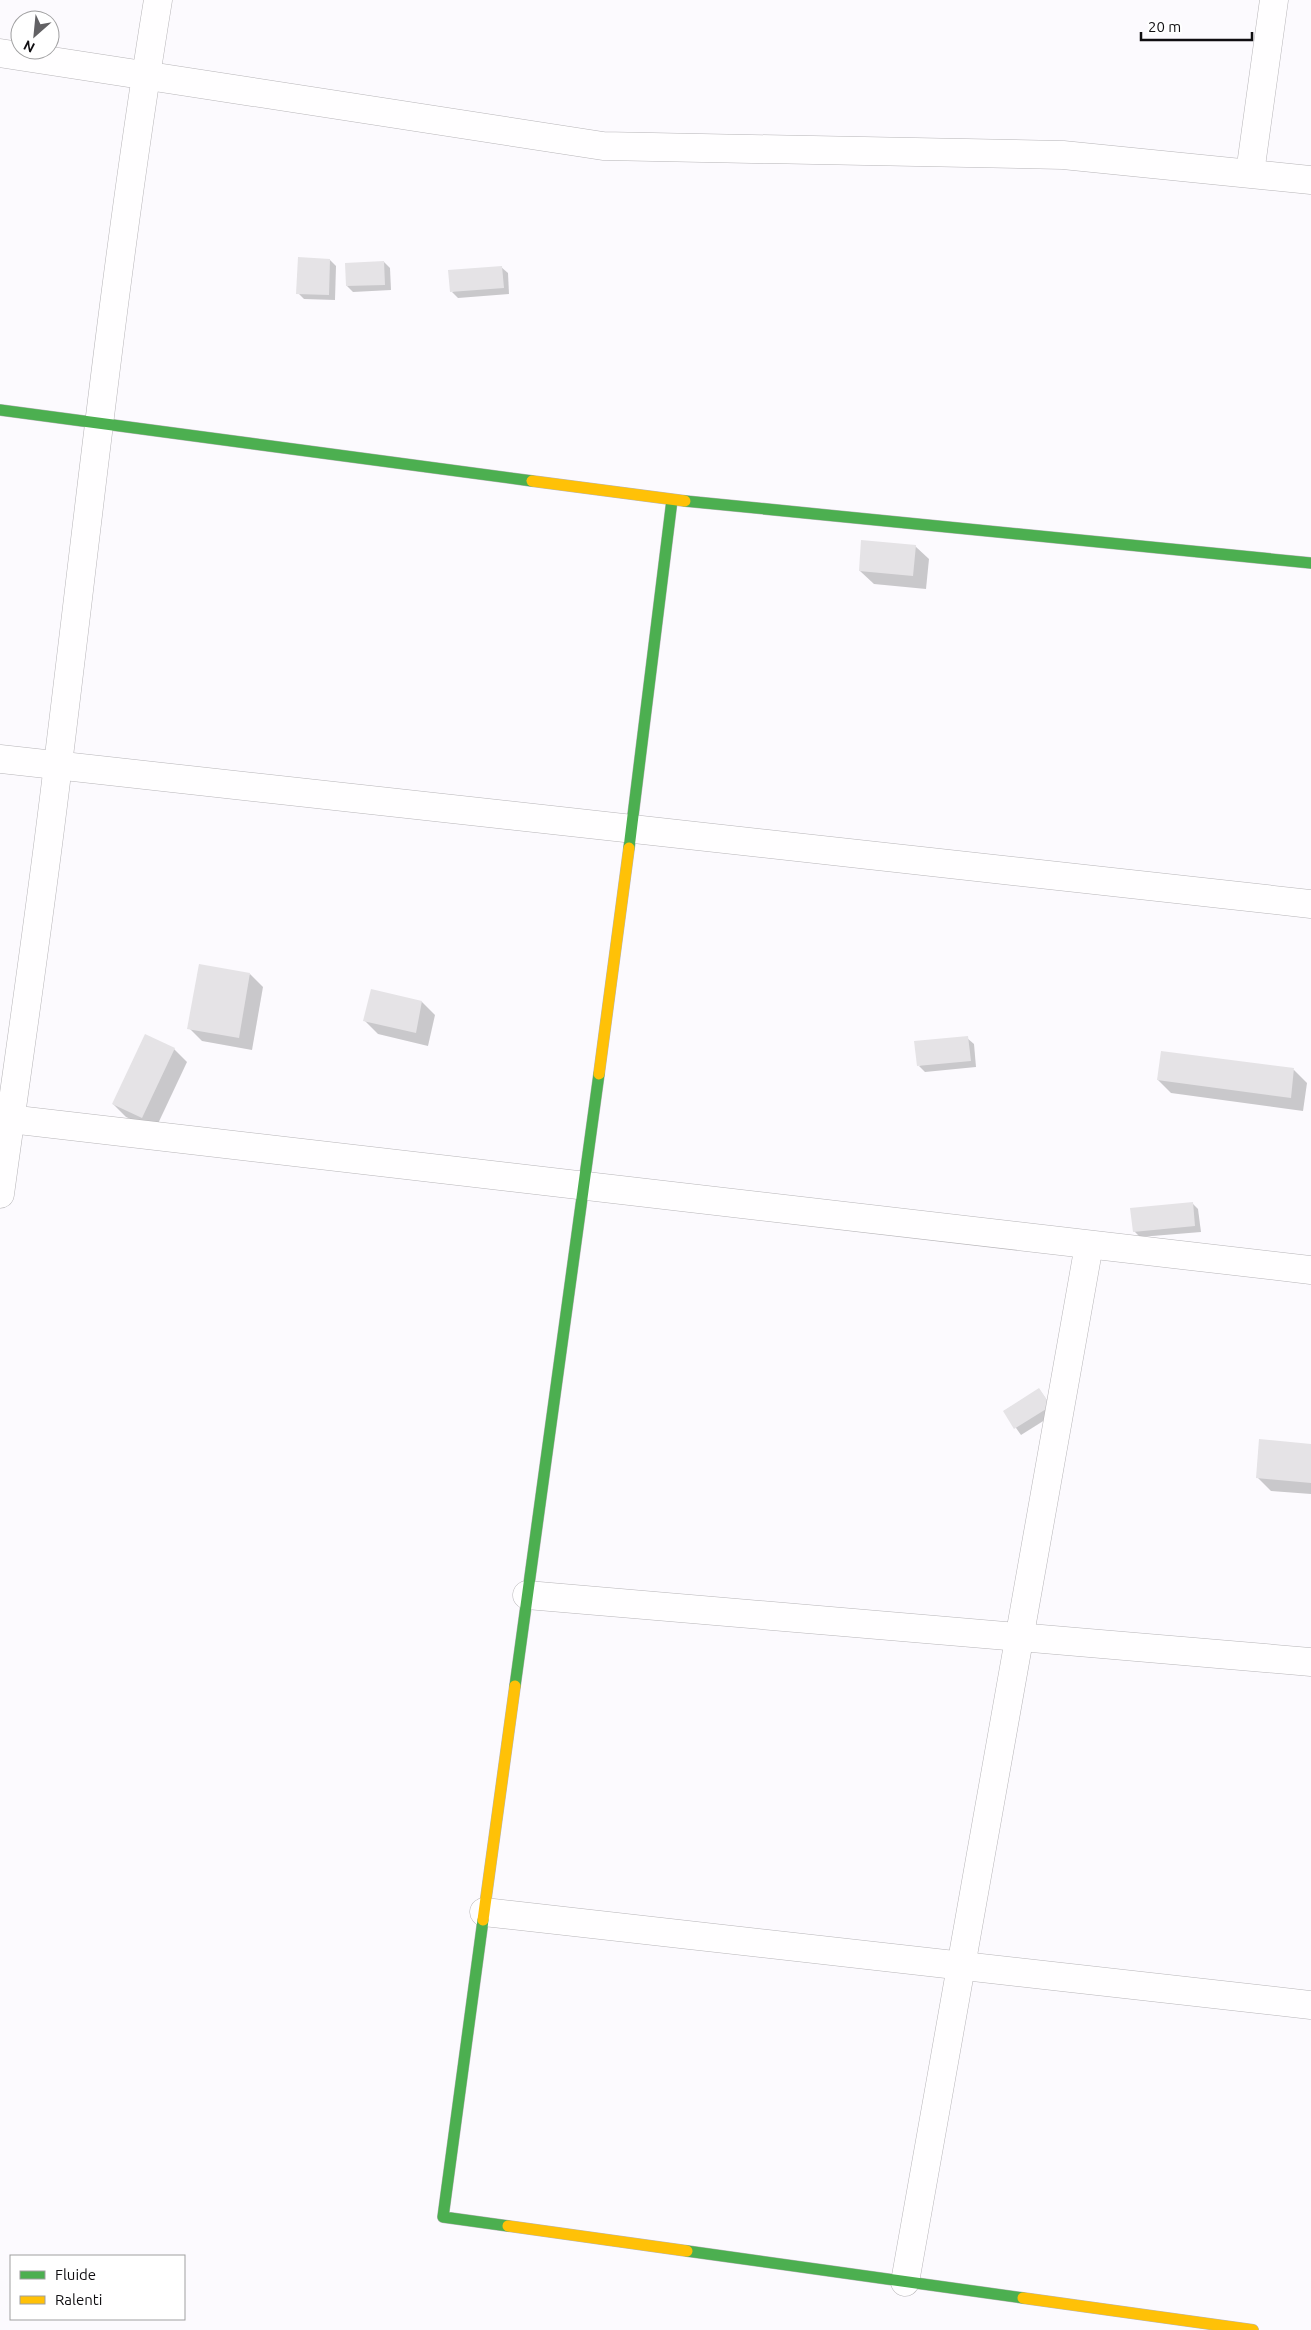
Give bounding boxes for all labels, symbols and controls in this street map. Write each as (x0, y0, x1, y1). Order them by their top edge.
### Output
north arrow (10, 10, 60, 60)
scale bar (1141, 10, 1252, 42)
text: 20 m (1148, 18, 1181, 35)
text: N (21, 37, 37, 56)
legend (10, 2255, 185, 2320)
text: Fluide (55, 2266, 96, 2283)
text: Ralenti (55, 2291, 102, 2308)

